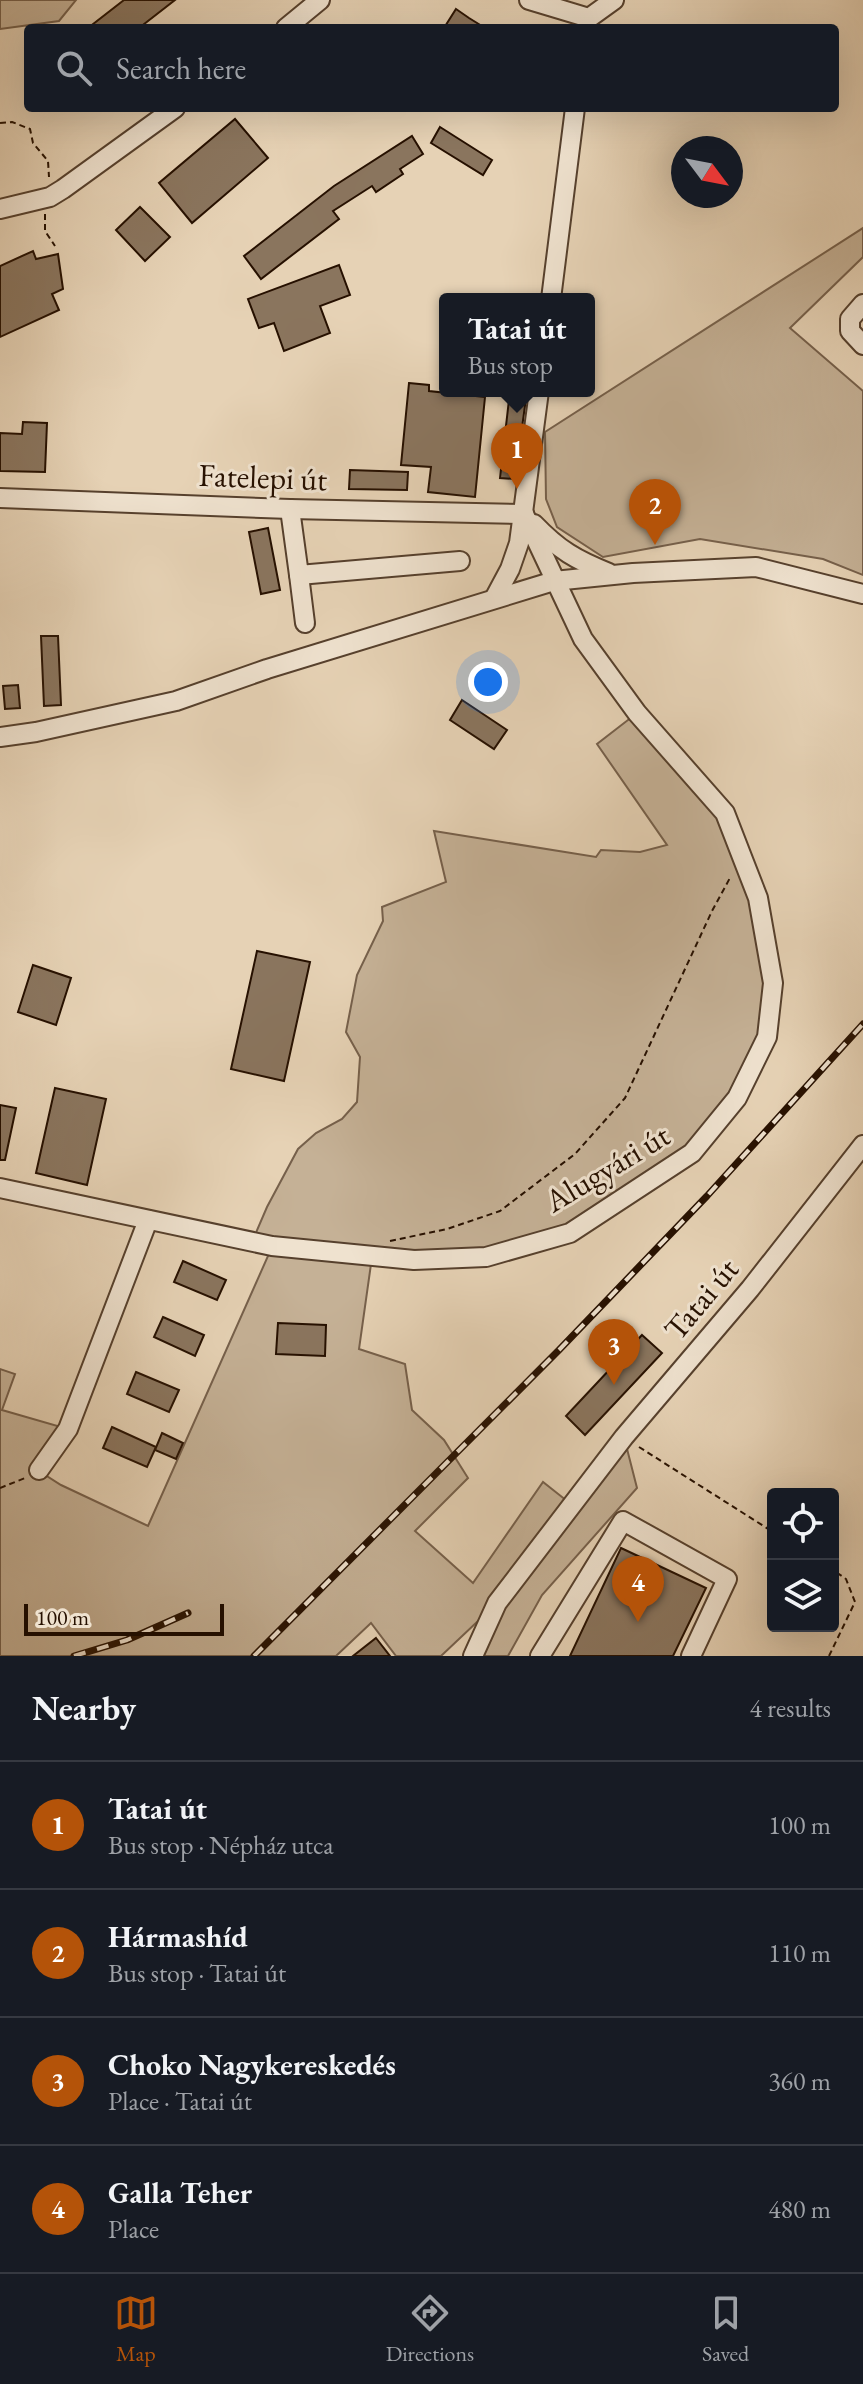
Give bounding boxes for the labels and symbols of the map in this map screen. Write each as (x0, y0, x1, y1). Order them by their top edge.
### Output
north arrow (671, 136, 743, 208)
pin: 1 (491, 423, 543, 489)
street label: Fatelepi út (198, 454, 328, 500)
pin: 2 (629, 479, 681, 545)
your location (468, 662, 508, 702)
street label: Alugyári út (536, 1114, 677, 1222)
street label: Tatai út (654, 1249, 748, 1349)
pin: 3 (588, 1319, 640, 1385)
pin: 4 (612, 1556, 664, 1622)
scale bar (24, 1600, 224, 1636)

